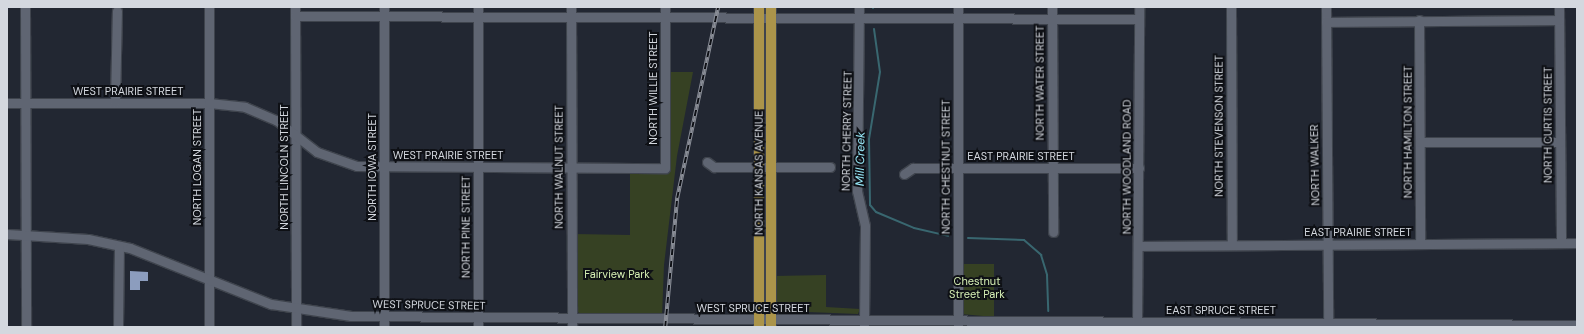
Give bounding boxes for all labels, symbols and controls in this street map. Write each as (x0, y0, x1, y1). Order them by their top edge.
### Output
street label: NORTH WATER STREET (1033, 26, 1047, 140)
street label: NORTH WILLIE STREET (646, 31, 660, 145)
street label: NORTH STEVENSON STREET (1212, 55, 1226, 197)
street label: NORTH HAMILTON STREET (1401, 66, 1415, 198)
street label: NORTH CURTIS STREET (1541, 67, 1555, 183)
street label: NORTH CHERRY STREET (839, 71, 855, 191)
street label: WEST PRAIRIE STREET (73, 84, 183, 98)
street label: NORTH CHESTNUT STREET (939, 100, 953, 234)
street label: NORTH WOODLAND ROAD (1120, 100, 1134, 234)
street label: NORTH LINCOLN STREET (277, 104, 291, 230)
street label: NORTH WALNUT STREET (552, 105, 566, 229)
street label: NORTH LOGAN STREET (190, 109, 204, 225)
street label: NORTH KANSAS AVENUE (752, 111, 766, 235)
street label: NORTH IOWA STREET (365, 113, 379, 221)
street label: NORTH WALKER (1308, 124, 1322, 206)
water label: Mill Creek (853, 132, 869, 186)
street label: WEST PRAIRIE STREET (393, 148, 503, 162)
street label: EAST PRAIRIE STREET (967, 149, 1075, 163)
street label: NORTH PINE STREET (459, 176, 473, 278)
street label: EAST PRAIRIE STREET (1304, 225, 1412, 239)
park label: Fairview Park (584, 267, 650, 281)
park label: Chestnut Street Park (949, 275, 1005, 301)
street label: WEST SPRUCE STREET (372, 297, 486, 313)
street label: WEST SPRUCE STREET (696, 301, 810, 315)
street label: EAST SPRUCE STREET (1166, 303, 1276, 317)

